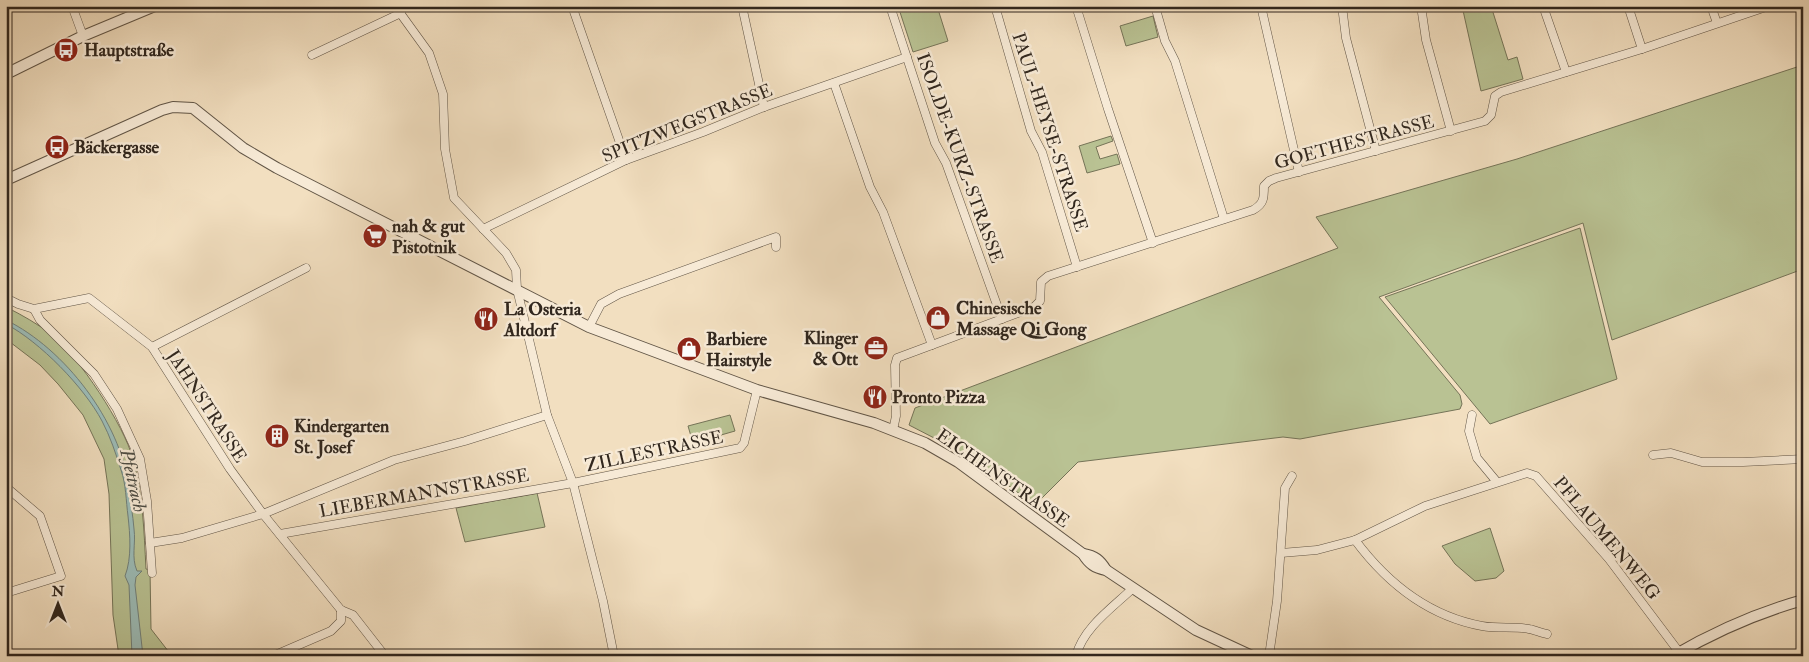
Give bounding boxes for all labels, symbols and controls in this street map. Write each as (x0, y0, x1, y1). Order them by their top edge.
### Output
street label: PAUL-HEYSE-STRASSE (1006, 30, 1093, 235)
bus stop icon: Hauptstraße (53, 37, 79, 63)
place label: Hauptstraße (84, 39, 174, 62)
street label: ISOLDE-KURZ-STRASSE (911, 50, 1008, 266)
street label: SPITZWEGSTRASSE (599, 79, 776, 168)
street label: GOETHESTRASSE (1272, 110, 1436, 175)
bus stop icon: Bäckergasse (44, 134, 70, 160)
place label: Bäckergasse (74, 136, 160, 159)
place label: nah & gut Pistotnik (392, 215, 465, 259)
supermarket icon: nah & gut Pistotnik (362, 223, 388, 249)
place label: Chinesische Massage Qi Gong (955, 297, 1087, 341)
place label: La Osteria Altdorf (503, 298, 582, 342)
shop icon: Chinesische Massage Qi Gong (925, 305, 951, 331)
restaurant icon: La Osteria Altdorf (473, 306, 499, 332)
place label: Klinger & Ott (804, 327, 858, 371)
place label: Barbiere Hairstyle (706, 328, 772, 372)
office icon: Klinger & Ott (863, 335, 889, 361)
shop icon: Barbiere Hairstyle (676, 336, 702, 362)
street label: JAHNSTRASSE (161, 345, 252, 467)
restaurant icon: Pronto Pizza (862, 384, 888, 410)
place label: Pronto Pizza (892, 386, 986, 409)
place label: Kindergarten St. Josef (294, 415, 390, 459)
building icon: Kindergarten St. Josef (264, 423, 290, 449)
street label: EICHENSTRASSE (931, 424, 1074, 533)
street label: ZILLESTRASSE (583, 426, 725, 477)
water label: Pfettrach (114, 445, 152, 514)
street label: LIEBERMANNSTRASSE (317, 464, 531, 523)
street label: PFLAUMENWEG (1548, 472, 1665, 605)
north arrow (32, 580, 82, 630)
text: N (51, 583, 65, 600)

